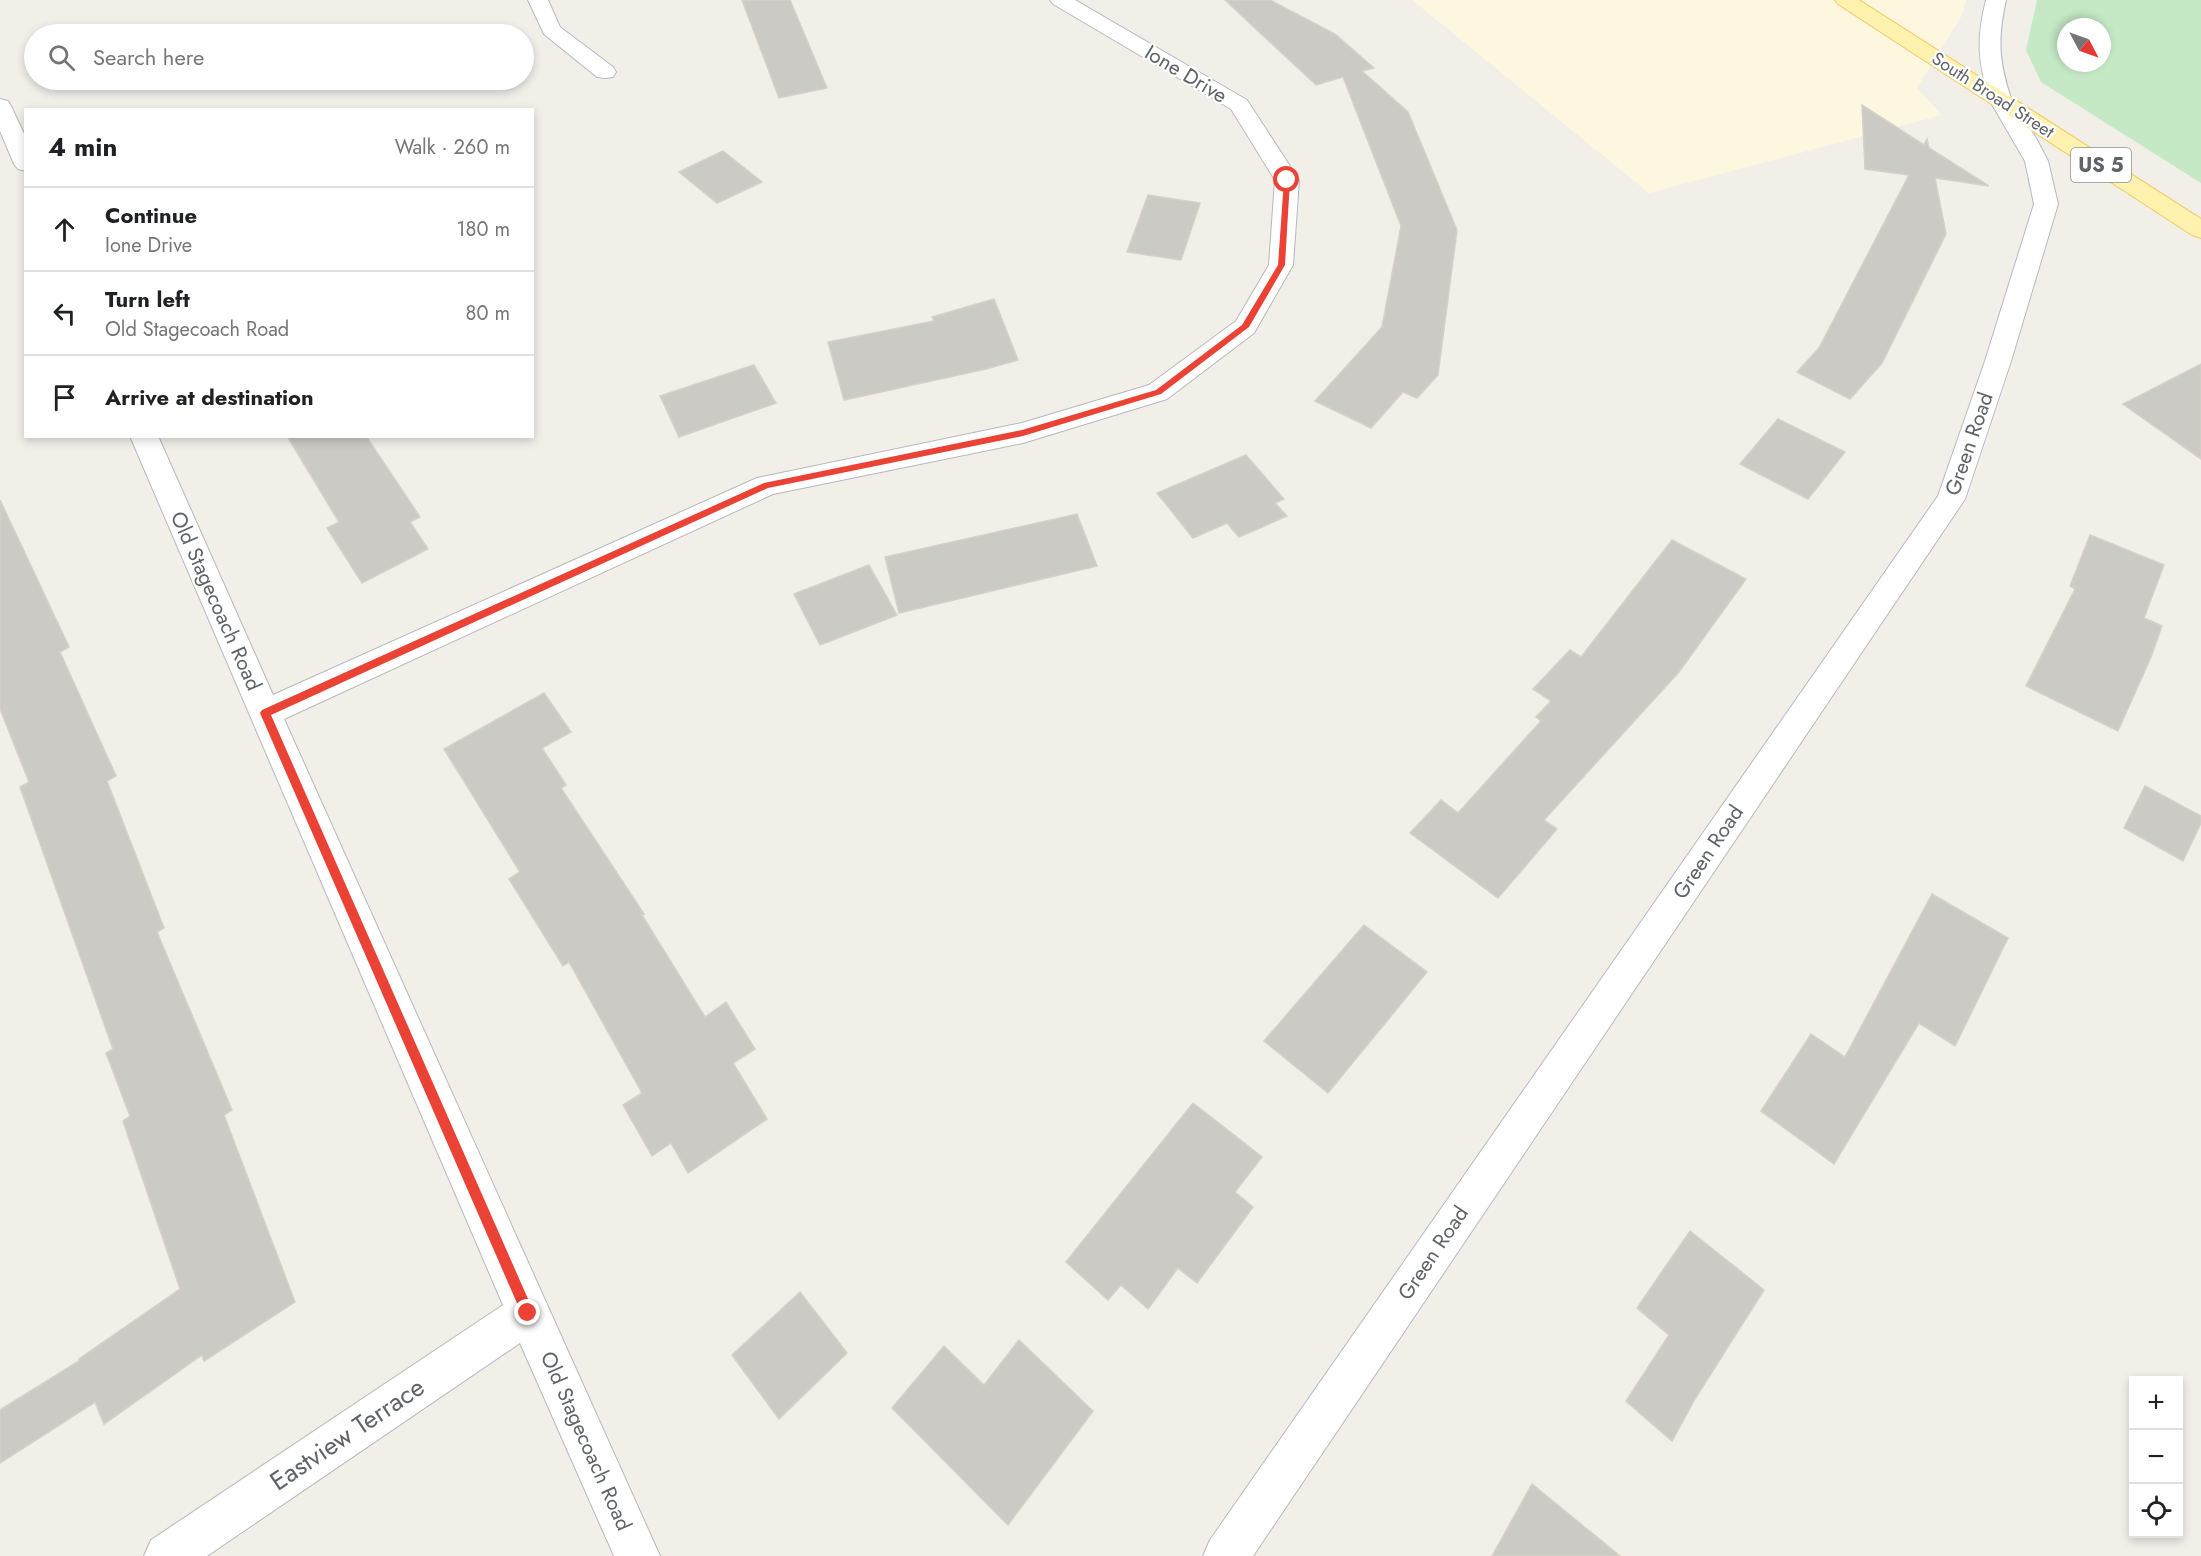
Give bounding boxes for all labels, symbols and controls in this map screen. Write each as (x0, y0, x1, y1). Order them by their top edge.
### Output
north arrow (2057, 18, 2111, 72)
search box (24, 24, 534, 90)
street label: Ione Drive (1139, 38, 1233, 110)
icon: search (45, 41, 78, 74)
text: Search here (93, 41, 204, 73)
street label: South Broad Street (1927, 46, 2060, 145)
text: 4 min (48, 128, 117, 166)
text: Walk · 260 m (395, 133, 510, 162)
road number: US 5 (2071, 148, 2131, 182)
route start (1273, 166, 1299, 192)
text: Continue (105, 199, 197, 231)
icon: ahead (48, 213, 81, 246)
text: 180 m (456, 215, 510, 244)
text: Ione Drive (105, 231, 192, 260)
text: Turn left (105, 283, 190, 315)
icon: left (48, 297, 81, 330)
text: 80 m (465, 299, 510, 328)
text: Old Stagecoach Road (105, 315, 289, 344)
icon: arrive (48, 381, 81, 414)
text: Arrive at destination (105, 381, 314, 413)
street label: Green Road (1937, 388, 2001, 500)
street label: Old Stagecoach Road (163, 507, 269, 695)
street label: Green Road (1666, 799, 1750, 905)
street label: Green Road (1391, 1200, 1475, 1306)
route end (514, 1299, 540, 1325)
street label: Old Stagecoach Road (533, 1347, 639, 1535)
street label: Eastview Terrace (262, 1368, 432, 1500)
map controls (2129, 1376, 2183, 1538)
button: + (2129, 1376, 2183, 1430)
button: − (2129, 1430, 2183, 1484)
button: locate (2129, 1484, 2183, 1538)

